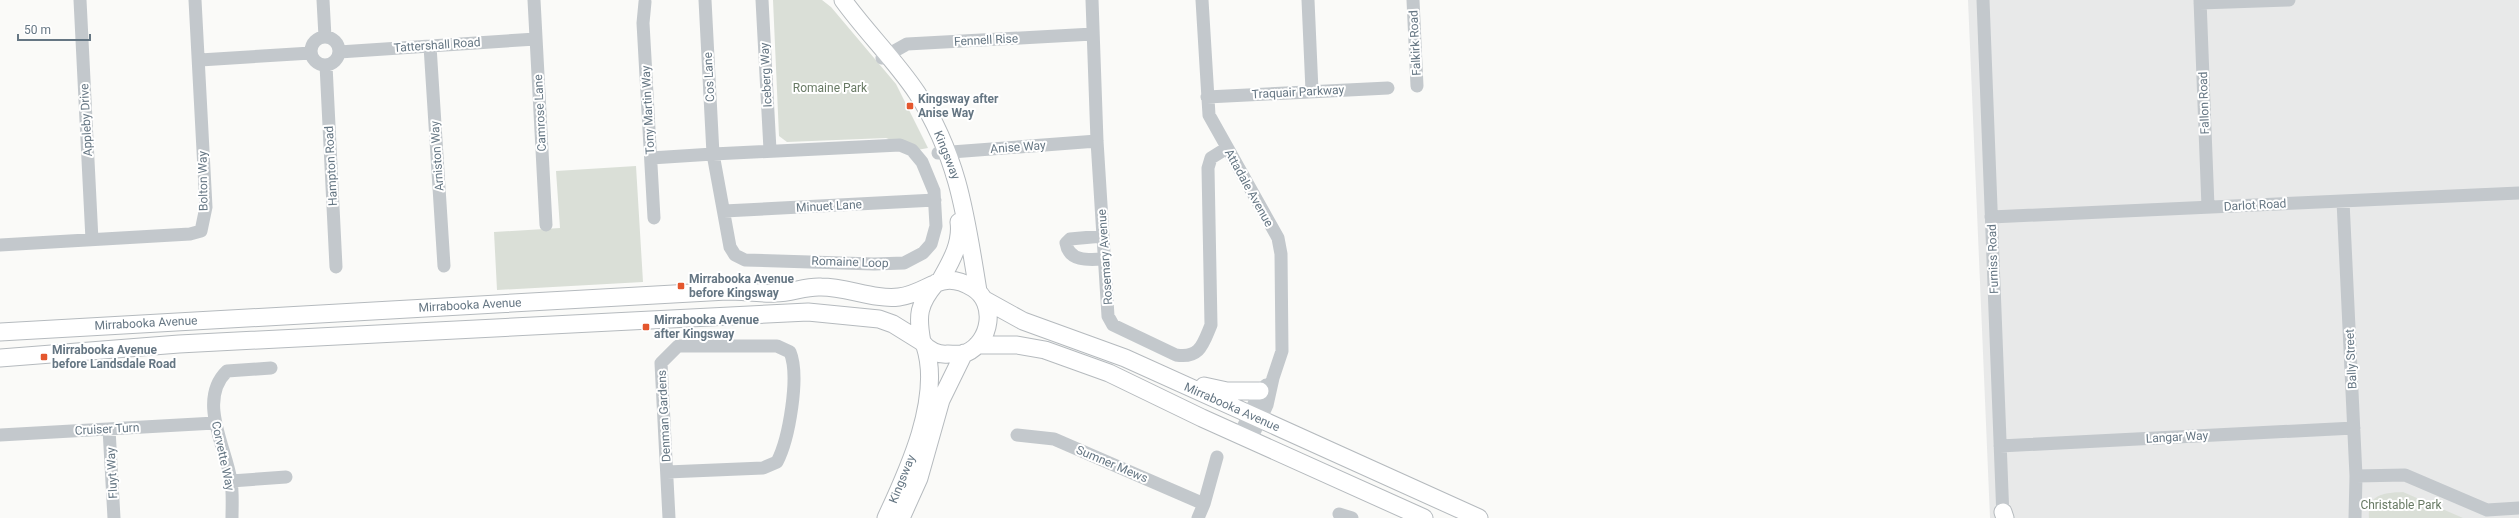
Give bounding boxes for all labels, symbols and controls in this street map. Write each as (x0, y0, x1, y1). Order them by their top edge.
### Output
street label: Falkirk Road (1406, 10, 1424, 76)
scale bar (18, 16, 90, 42)
text: 50 m (24, 23, 51, 37)
street label: Fennell Rise (954, 31, 1018, 49)
street label: Tattershall Road (393, 35, 481, 55)
street label: Iceberg Way (757, 42, 775, 108)
street label: Cos Lane (701, 52, 717, 102)
street label: Tony Martin Way (639, 65, 657, 155)
street label: Fallon Road (2196, 71, 2212, 135)
street label: Camrose Lane (531, 74, 549, 152)
park label: Romaine Park (793, 81, 868, 95)
street label: Appleby Drive (77, 83, 95, 157)
street label: Traquair Parkway (1252, 83, 1345, 101)
place label: Kingsway after Anise Way (918, 92, 999, 120)
marker: Kingsway after Anise Way (905, 101, 915, 111)
street label: Arniston Way (428, 120, 446, 192)
street label: Hampton Road (322, 126, 340, 206)
street label: Kingsway (931, 129, 963, 182)
street label: Anise Way (990, 138, 1046, 156)
street label: Attadale Avenue (1222, 147, 1276, 229)
street label: Bolton Way (195, 151, 211, 211)
street label: Darlot Road (2223, 196, 2287, 214)
street label: Minuet Lane (796, 197, 862, 215)
street label: Rosemary Avenue (1095, 209, 1115, 305)
street label: Furniss Road (1985, 224, 2001, 294)
street label: Romaine Loop (811, 254, 889, 270)
place label: Mirrabooka Avenue before Kingsway (689, 272, 795, 300)
marker: Mirrabooka Avenue before Kingsway (676, 281, 686, 291)
street label: Mirrabooka Avenue (418, 295, 522, 315)
street label: Mirrabooka Avenue (94, 313, 198, 333)
place label: Mirrabooka Avenue after Kingsway (654, 313, 760, 341)
marker: Mirrabooka Avenue after Kingsway (641, 322, 651, 332)
street label: Bally Street (2342, 329, 2360, 389)
place label: Mirrabooka Avenue before Landsdale Road (52, 343, 176, 371)
marker: Mirrabooka Avenue before Landsdale Road (39, 352, 49, 362)
street label: Denman Gardens (655, 370, 673, 462)
street label: Mirrabooka Avenue (1182, 380, 1282, 434)
street label: Cruiser Turn (74, 420, 140, 438)
street label: Corvette Way (209, 420, 237, 492)
street label: Langar Way (2145, 428, 2209, 446)
street label: Sumner Mews (1074, 443, 1150, 485)
street label: Fluyt Way (104, 447, 120, 499)
street label: Kingsway (886, 452, 918, 505)
park label: Christable Park (2360, 498, 2443, 512)

